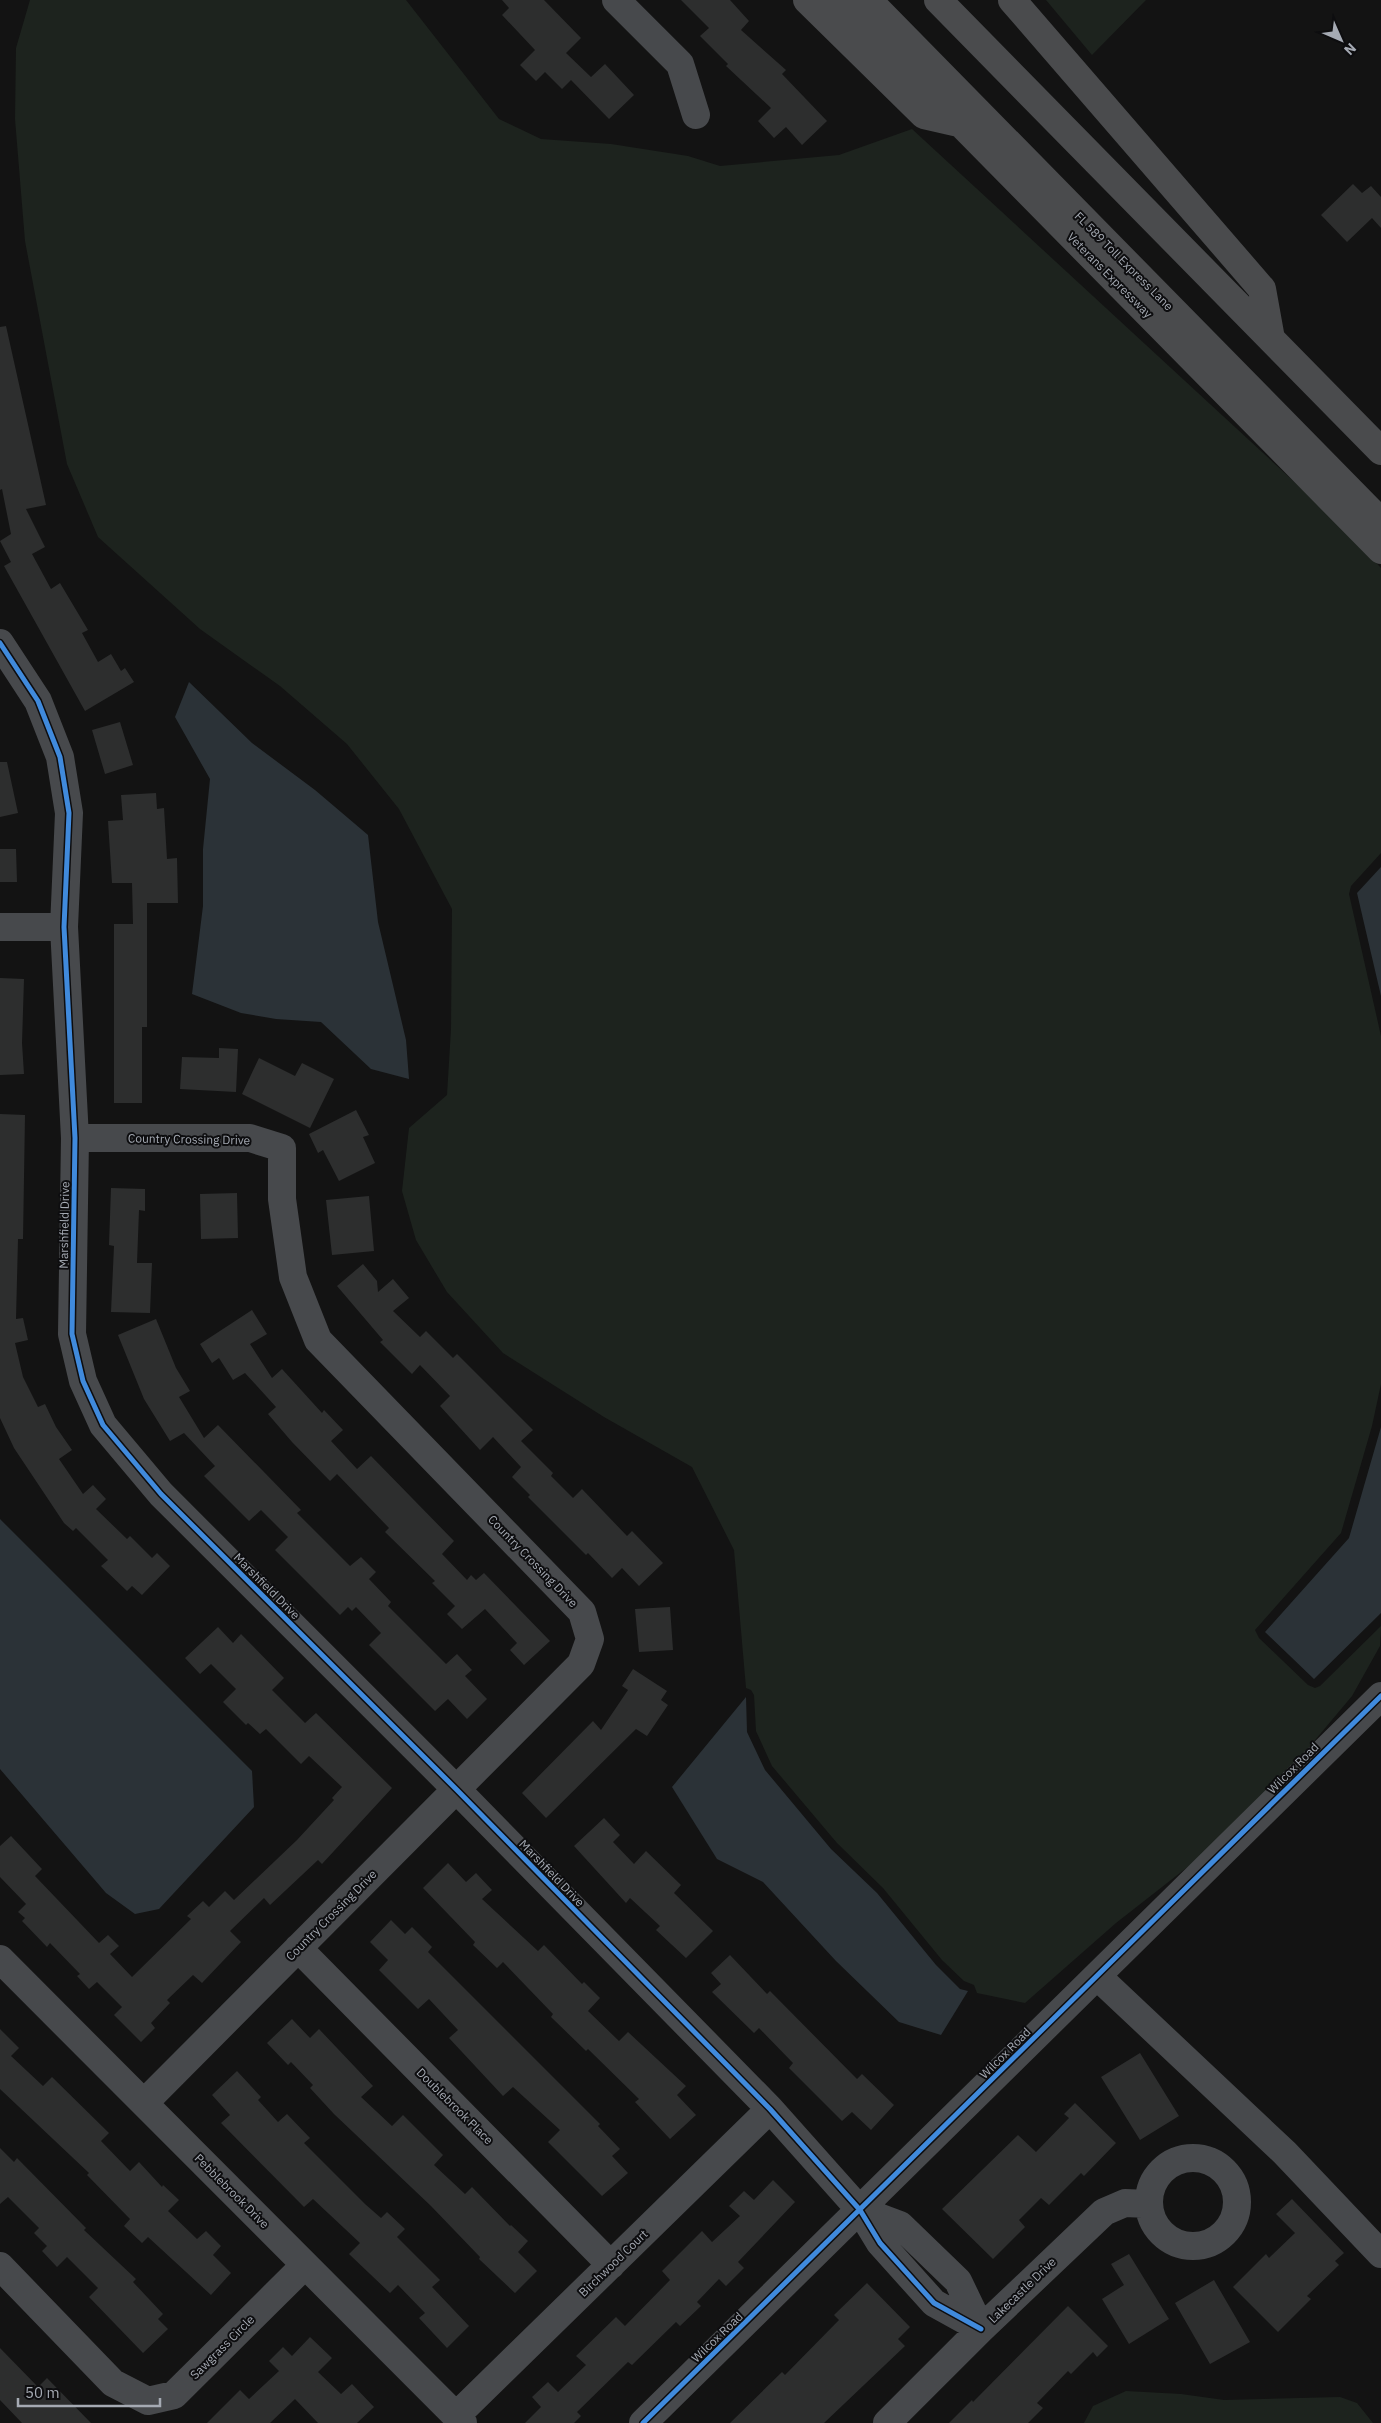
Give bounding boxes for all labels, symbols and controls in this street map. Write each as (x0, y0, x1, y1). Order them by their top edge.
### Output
north arrow (1316, 15, 1366, 65)
text: N (1340, 39, 1360, 59)
street label: FL 589 Toll Express Lane (1072, 209, 1177, 314)
street label: Veterans Expressway (1064, 229, 1156, 321)
street label: Country Crossing Drive (128, 1130, 251, 1148)
street label: Marshfield Drive (56, 1181, 72, 1269)
street label: Country Crossing Drive (485, 1512, 581, 1610)
street label: Marshfield Drive (231, 1550, 304, 1623)
street label: Wilcox Road (1264, 1739, 1322, 1797)
street label: Marshfield Drive (516, 1836, 588, 1910)
street label: Country Crossing Drive (282, 1866, 380, 1964)
street label: Wilcox Road (976, 2024, 1034, 2082)
street label: Doublebrook Place (414, 2065, 497, 2148)
street label: Pebblebrook Drive (192, 2151, 273, 2232)
street label: Birchwood Court (575, 2226, 651, 2300)
street label: Lakecastle Drive (985, 2254, 1059, 2326)
street label: Wilcox Road (688, 2309, 746, 2365)
street label: Sawgrass Circle (187, 2312, 257, 2382)
scale bar (18, 2376, 160, 2408)
text: 50 m (25, 2383, 60, 2402)

